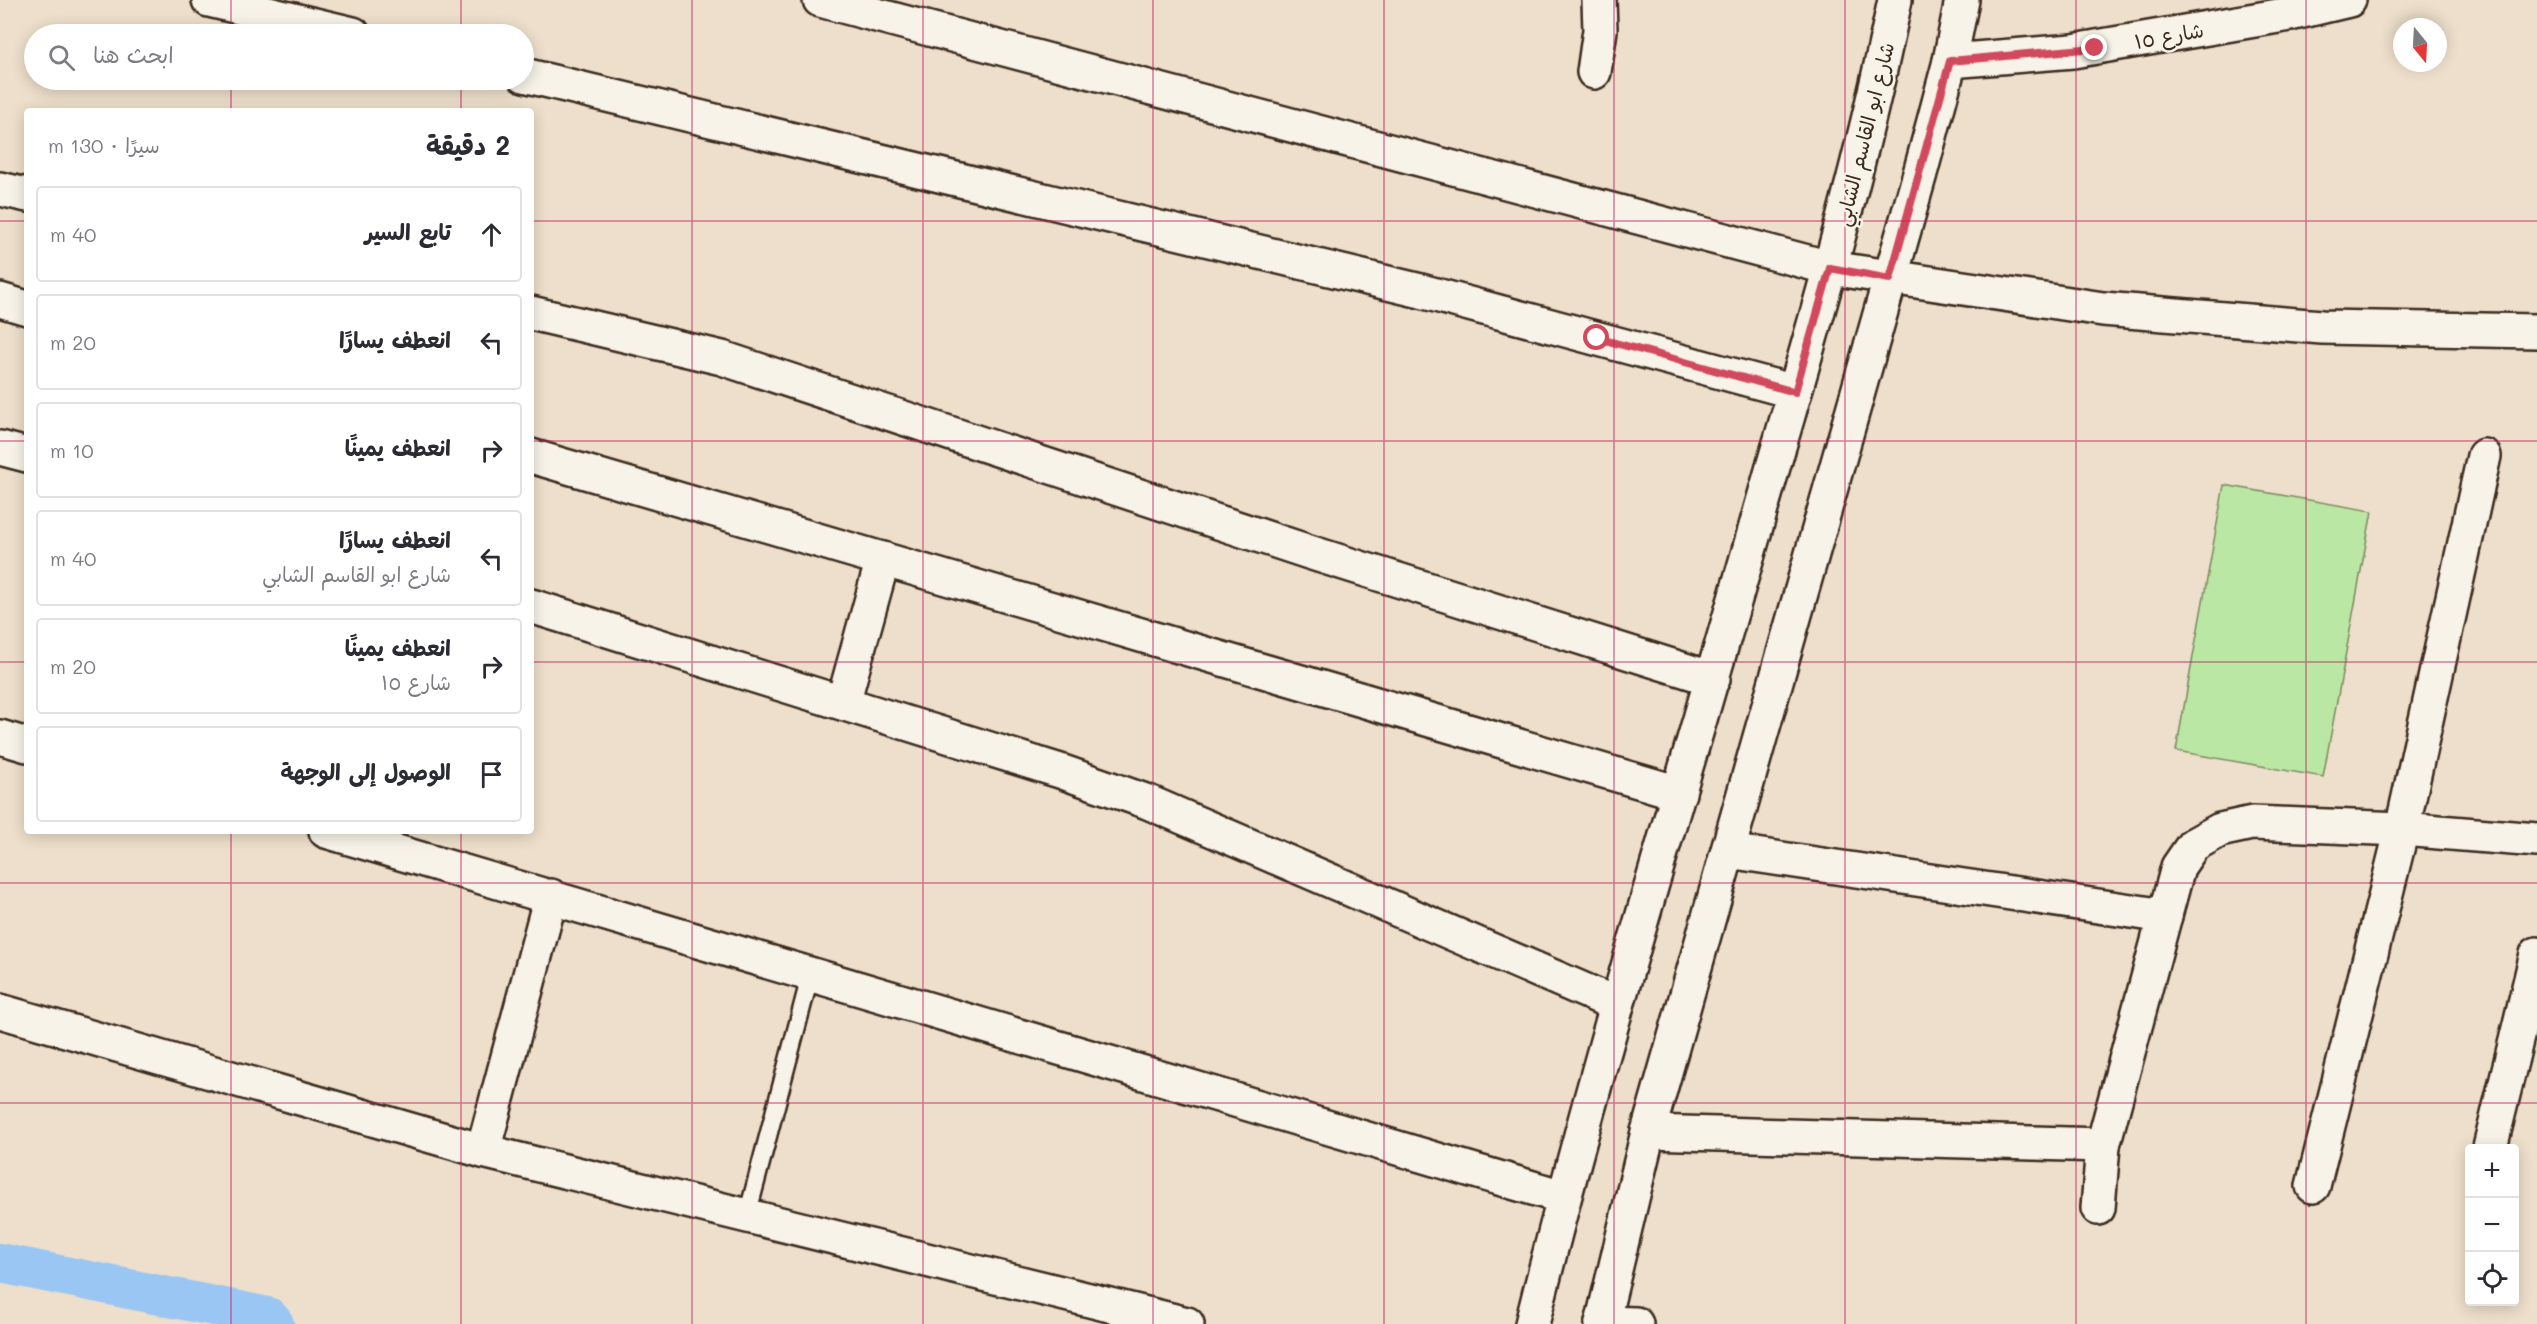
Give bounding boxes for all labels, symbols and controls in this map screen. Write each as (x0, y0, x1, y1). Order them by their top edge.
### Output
street label: شارع ١٥ (2132, 16, 2206, 56)
north arrow (2393, 18, 2447, 72)
search box (24, 24, 534, 90)
route end (2081, 34, 2107, 60)
street label: شارع ابو القاسم الشابي (1829, 39, 1905, 230)
text: ابحث هنا (93, 40, 174, 69)
icon: search (45, 41, 78, 74)
text: 2 دقيقة (426, 128, 510, 162)
text: سيرًا · 130 m (48, 132, 160, 158)
text: تابع السير (365, 217, 451, 246)
icon: ahead (475, 218, 508, 251)
text: 40 m (50, 221, 96, 247)
route start (1583, 324, 1609, 350)
text: انعطف يسارًا (339, 325, 451, 354)
icon: left (475, 326, 508, 359)
text: 20 m (50, 329, 96, 355)
text: انعطف يمينًا (345, 433, 451, 462)
icon: right (475, 434, 508, 467)
text: 10 m (50, 437, 94, 463)
text: انعطف يسارًا (339, 525, 451, 554)
icon: left (475, 542, 508, 575)
text: 40 m (50, 545, 96, 571)
text: شارع ابو القاسم الشابي (262, 561, 451, 587)
text: انعطف يمينًا (345, 633, 451, 662)
icon: right (475, 650, 508, 683)
text: 20 m (50, 653, 96, 679)
text: شارع ١٥ (381, 669, 451, 695)
text: الوصول إلى الوجهة (280, 757, 451, 786)
icon: arrive (475, 758, 508, 791)
map controls (2465, 1144, 2519, 1306)
button: + (2465, 1144, 2519, 1198)
button: − (2465, 1198, 2519, 1252)
button: locate (2465, 1252, 2519, 1306)

